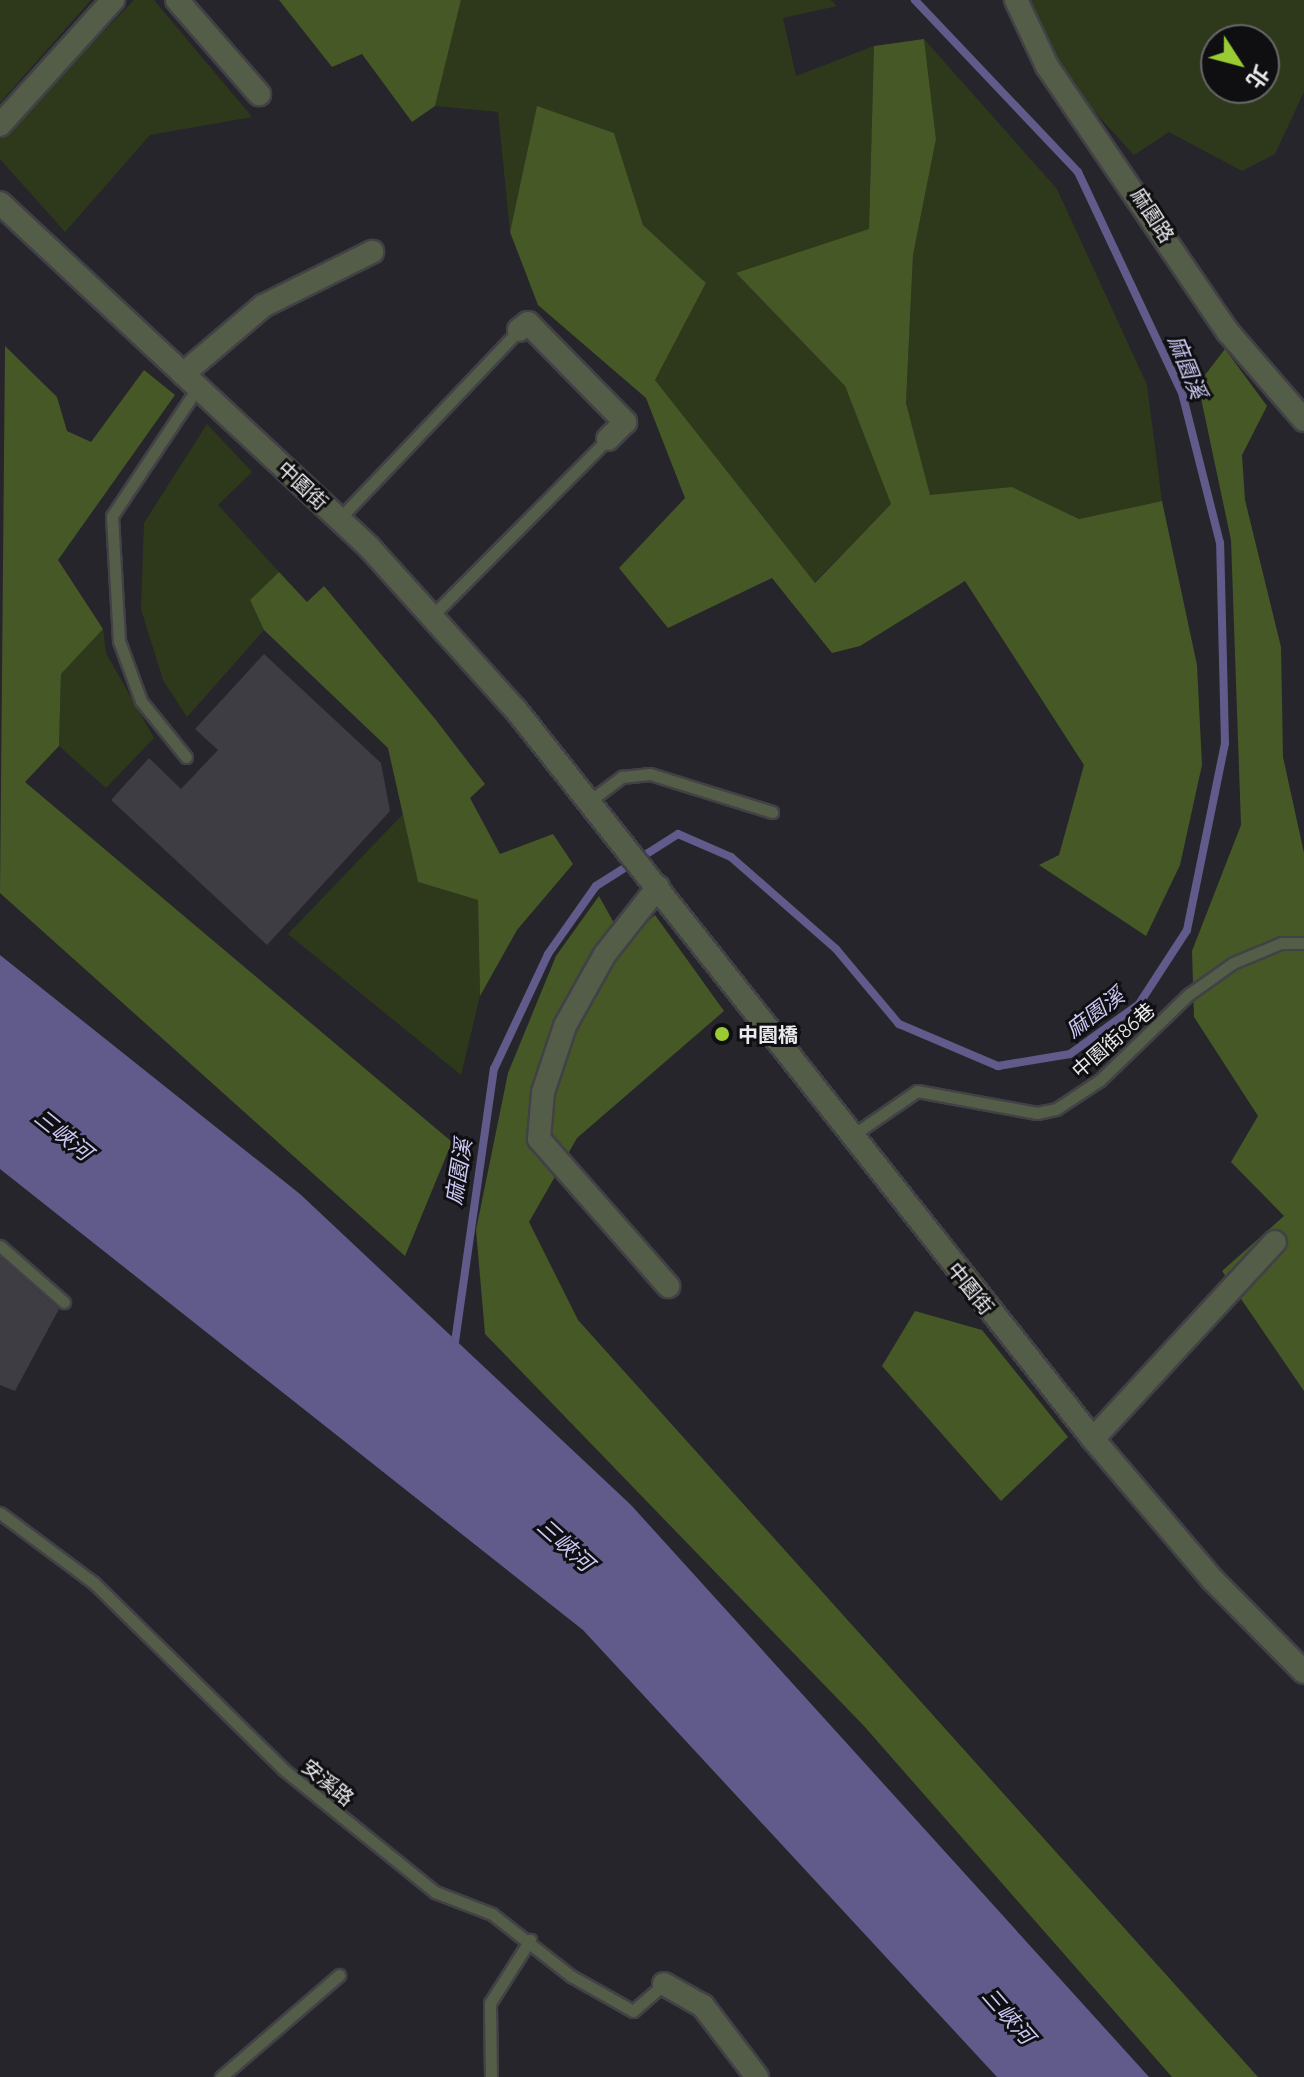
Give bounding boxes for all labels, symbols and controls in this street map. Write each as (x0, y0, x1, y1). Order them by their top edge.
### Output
north arrow (1200, 24, 1280, 104)
text: 北 (1240, 60, 1276, 94)
street label: 麻園路 (1127, 183, 1179, 247)
water label: 麻園溪 (1162, 331, 1212, 403)
street label: 中園街 (273, 456, 333, 514)
water label: 麻園溪 (1061, 983, 1129, 1043)
street label: 中園街86巷 (1067, 998, 1159, 1082)
place label: 中園橋 (738, 1022, 798, 1046)
marker: 中園橋 (713, 1025, 731, 1043)
water label: 三峽河 (29, 1104, 97, 1166)
water label: 麻園溪 (441, 1137, 477, 1207)
street label: 中園街 (943, 1257, 999, 1319)
water label: 三峽河 (532, 1513, 598, 1577)
street label: 安溪路 (297, 1754, 359, 1810)
water label: 三峽河 (976, 1982, 1040, 2050)

